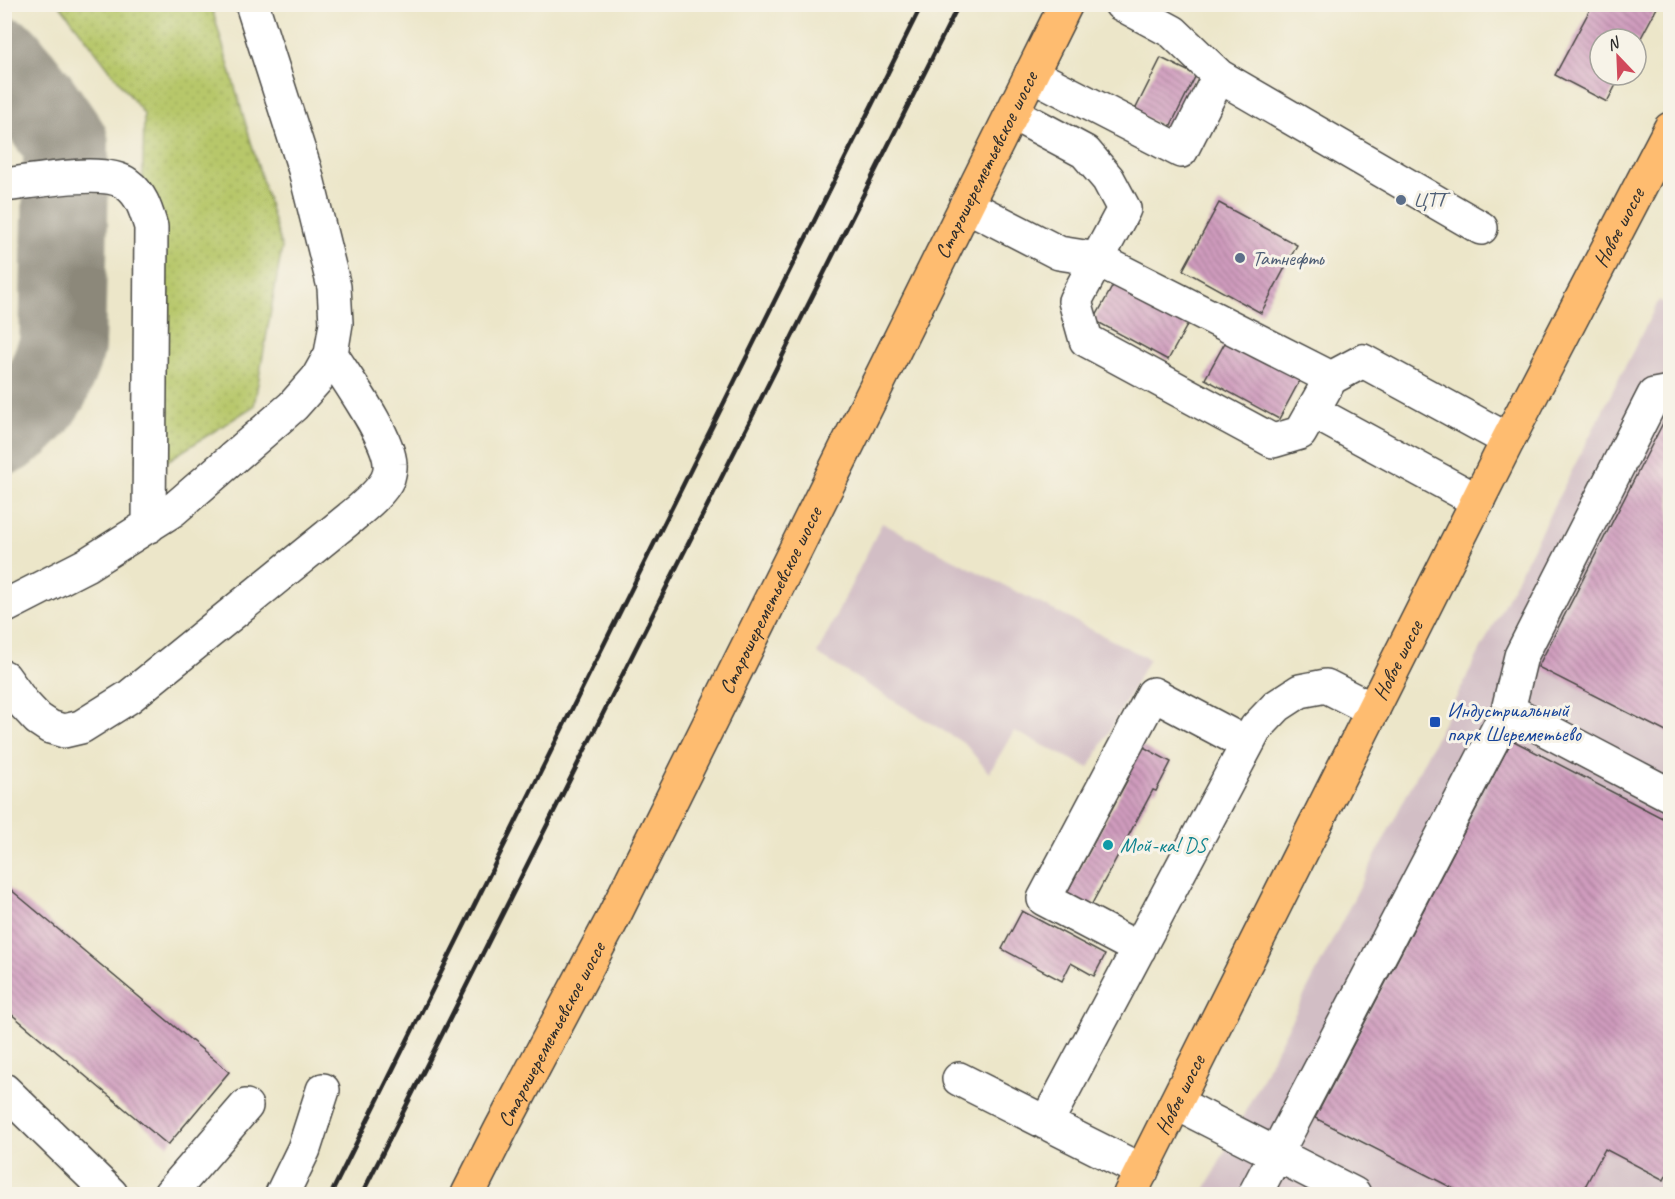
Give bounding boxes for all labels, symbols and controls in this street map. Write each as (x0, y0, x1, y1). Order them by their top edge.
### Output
north arrow (1588, 27, 1648, 87)
text: N (1604, 32, 1624, 55)
street label: Старошереметьевское шоссе (929, 65, 1044, 263)
street label: Новое шоссе (1587, 182, 1651, 272)
place label: ЦТТ (1413, 187, 1451, 213)
marker: ЦТТ (1394, 193, 1408, 207)
place label: Татнефть (1252, 245, 1325, 271)
marker: Татнефть (1233, 251, 1247, 265)
street label: Старошереметьевское шоссе (713, 501, 829, 698)
street label: Новое шоссе (1367, 615, 1429, 704)
place label: Индустриальный парк Шереметьево (1447, 697, 1583, 747)
marker: Индустриальный парк Шереметьево (1428, 715, 1442, 729)
place label: Мой-ка! DS (1120, 832, 1209, 858)
marker: Мой-ка! DS (1101, 838, 1115, 852)
street label: Старошереметьевское шоссе (492, 936, 612, 1131)
street label: Новое шоссе (1149, 1050, 1211, 1139)

